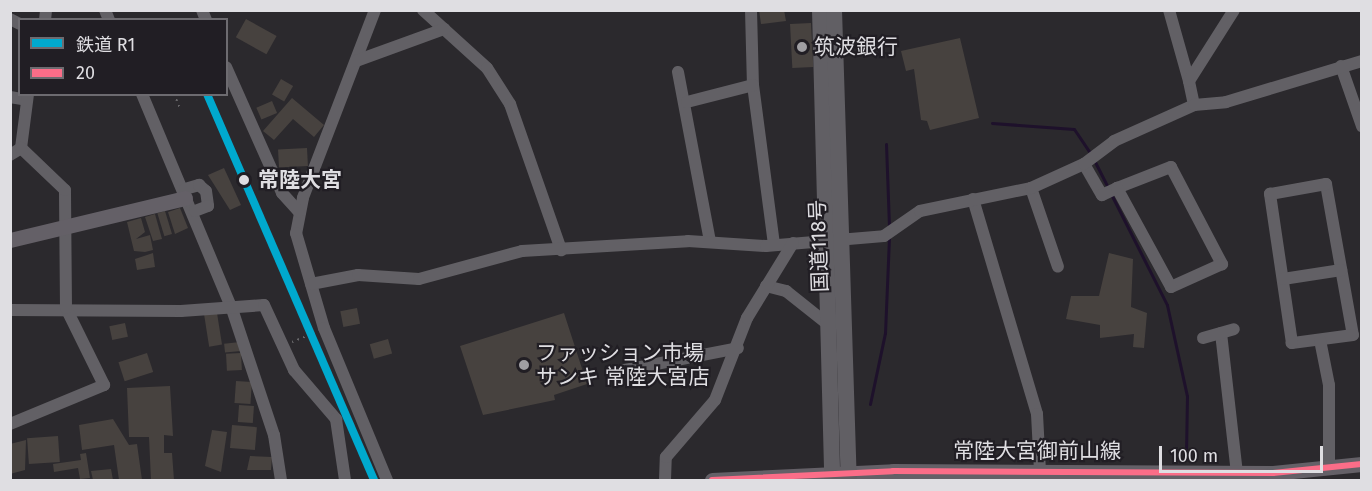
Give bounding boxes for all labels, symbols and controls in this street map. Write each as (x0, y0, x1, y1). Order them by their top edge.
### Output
legend (18, 18, 228, 96)
text: 鉄道 R1 (76, 34, 135, 56)
place label: 筑波銀行 (814, 34, 898, 60)
marker: 筑波銀行 (795, 40, 809, 54)
text: 20 (76, 62, 95, 84)
place label: 常陸大宮 (258, 167, 342, 193)
marker: 常陸大宮 (235, 171, 253, 189)
street label: 国道118号 (805, 199, 833, 293)
place label: ファッション市場 サンキ 常陸大宮店 (536, 340, 710, 390)
marker: ファッション市場 サンキ 常陸大宮店 (517, 358, 531, 372)
scale bar (1162, 434, 1326, 472)
street label: 常陸大宮御前山線 (953, 438, 1121, 464)
text: 100 m (1170, 445, 1218, 467)

